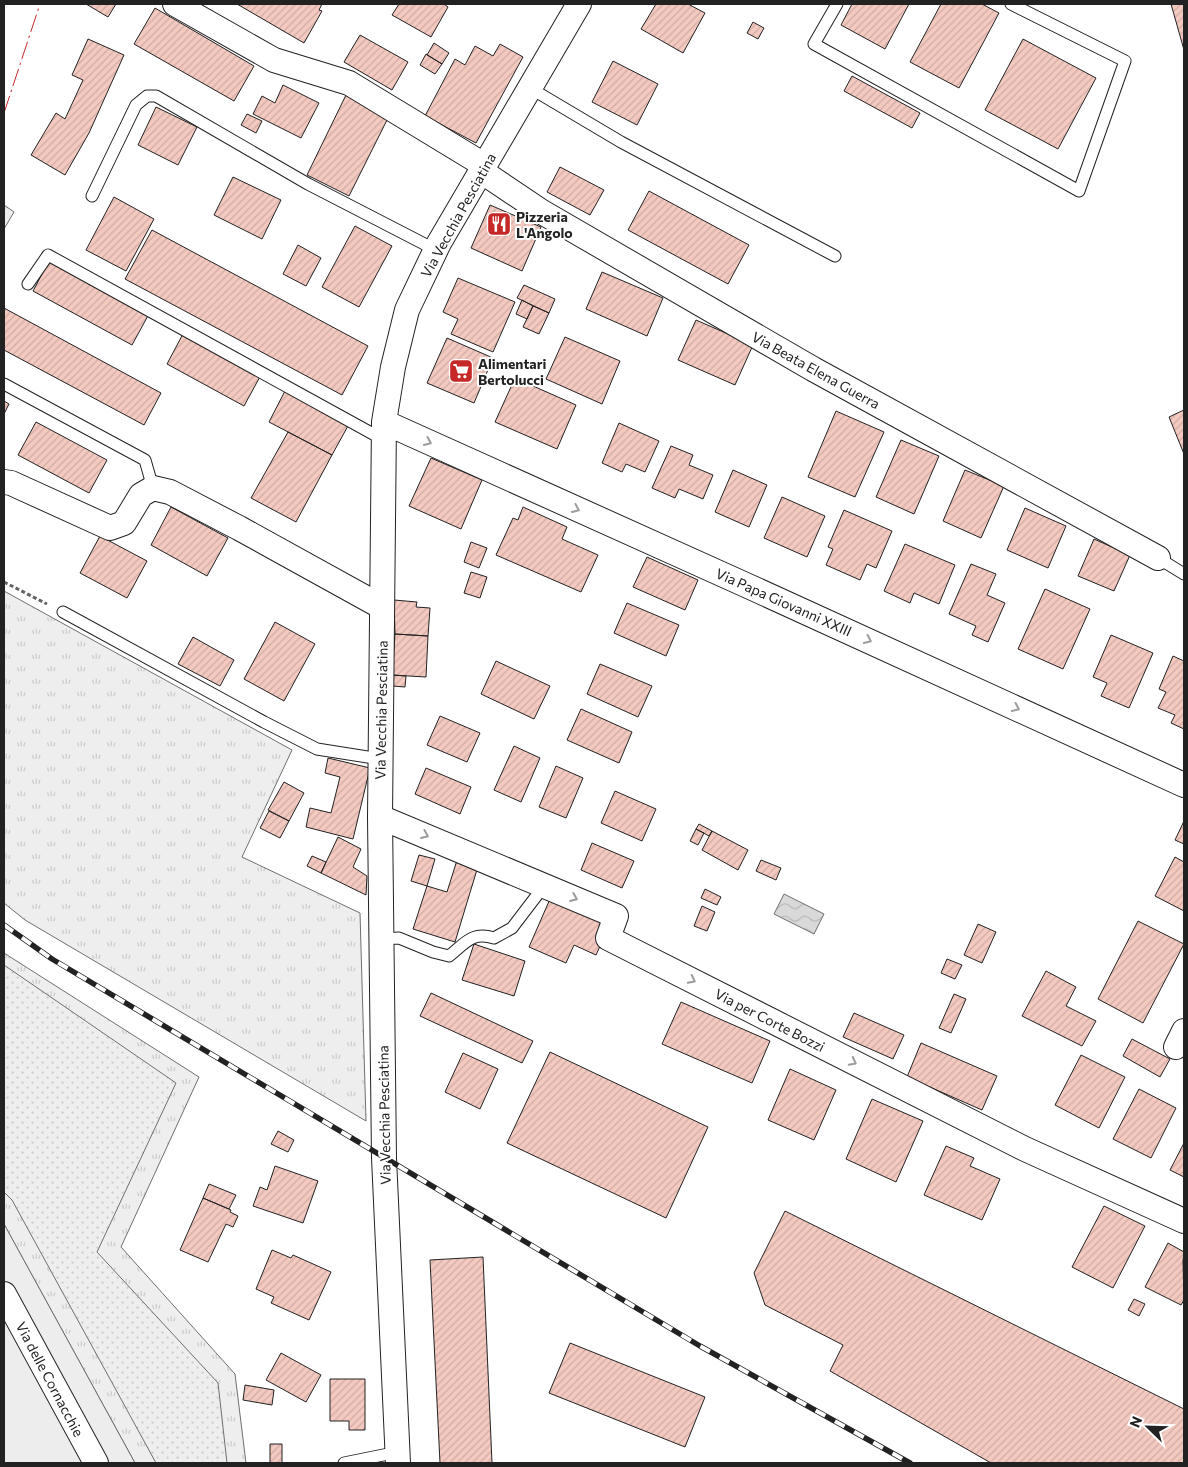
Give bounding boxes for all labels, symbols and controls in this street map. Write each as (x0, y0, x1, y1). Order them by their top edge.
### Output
street label: Via Vecchia Pesciatina (417, 150, 499, 280)
place label: Pizzeria L'Angolo (516, 208, 573, 241)
restaurant icon: Pizzeria L'Angolo (486, 211, 512, 237)
street label: Via Beata Elena Guerra (749, 328, 883, 412)
place label: Alimentari Bertolucci (478, 355, 547, 388)
supermarket icon: Alimentari Bertolucci (448, 358, 474, 384)
one-way arrow (423, 436, 432, 447)
one-way arrow (571, 502, 580, 513)
street label: Via Papa Giovanni XXIII (713, 564, 855, 640)
one-way arrow (863, 634, 872, 645)
street label: Via Vecchia Pesciatina (371, 640, 391, 780)
one-way arrow (1011, 702, 1020, 712)
one-way arrow (420, 829, 429, 840)
one-way arrow (569, 892, 578, 903)
one-way arrow (687, 974, 696, 984)
street label: Via per Corte Bozzi (712, 985, 828, 1055)
street label: Via Vecchia Pesciatina (374, 1045, 394, 1185)
one-way arrow (848, 1055, 857, 1066)
street label: Via delle Cornacchie (13, 1319, 87, 1439)
north arrow (1123, 1402, 1173, 1452)
text: N (1126, 1414, 1145, 1430)

